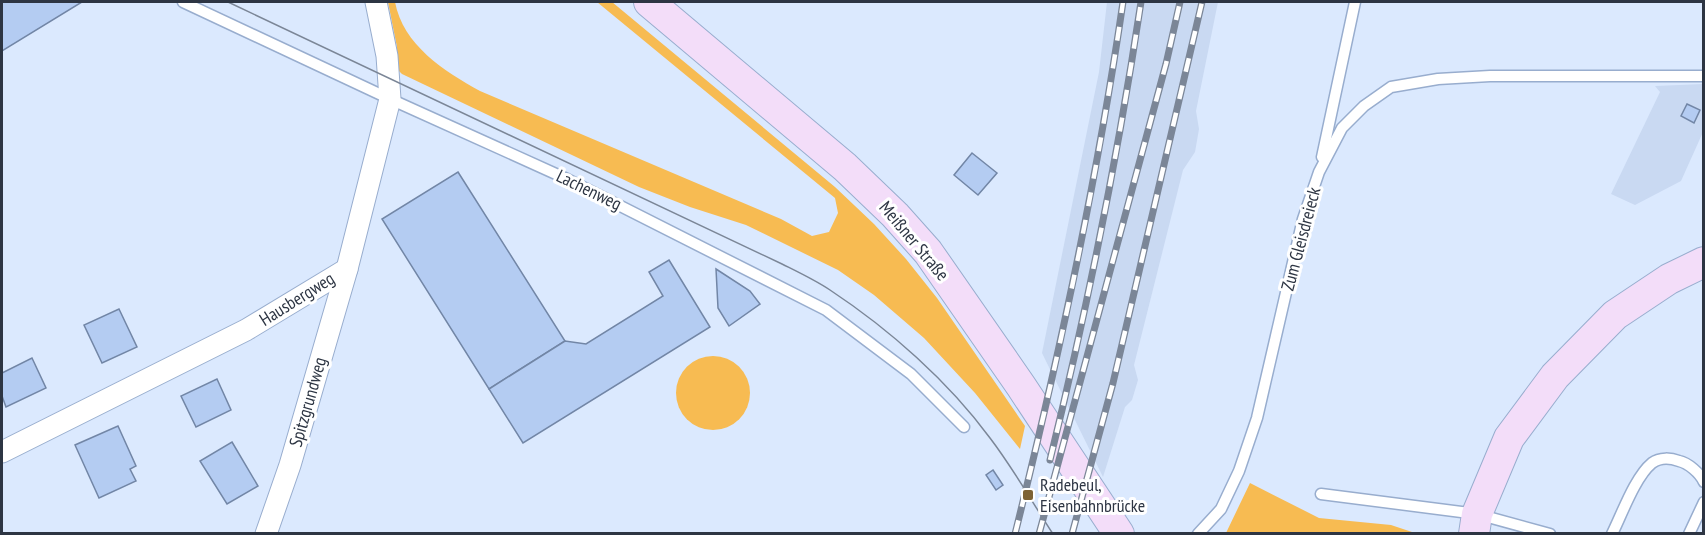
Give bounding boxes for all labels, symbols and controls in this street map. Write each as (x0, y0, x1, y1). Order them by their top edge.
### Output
street label: Lachenweg (553, 164, 626, 215)
street label: Zum Gleisdreieck (1276, 185, 1325, 293)
street label: Meißner Straße (874, 196, 954, 285)
street label: Hausbergweg (255, 267, 339, 331)
street label: Spitzgrundweg (284, 354, 331, 449)
place label: Radebeul, Eisenbahnbrücke (1040, 473, 1145, 517)
marker: Radebeul, Eisenbahnbrücke (1021, 488, 1035, 502)

